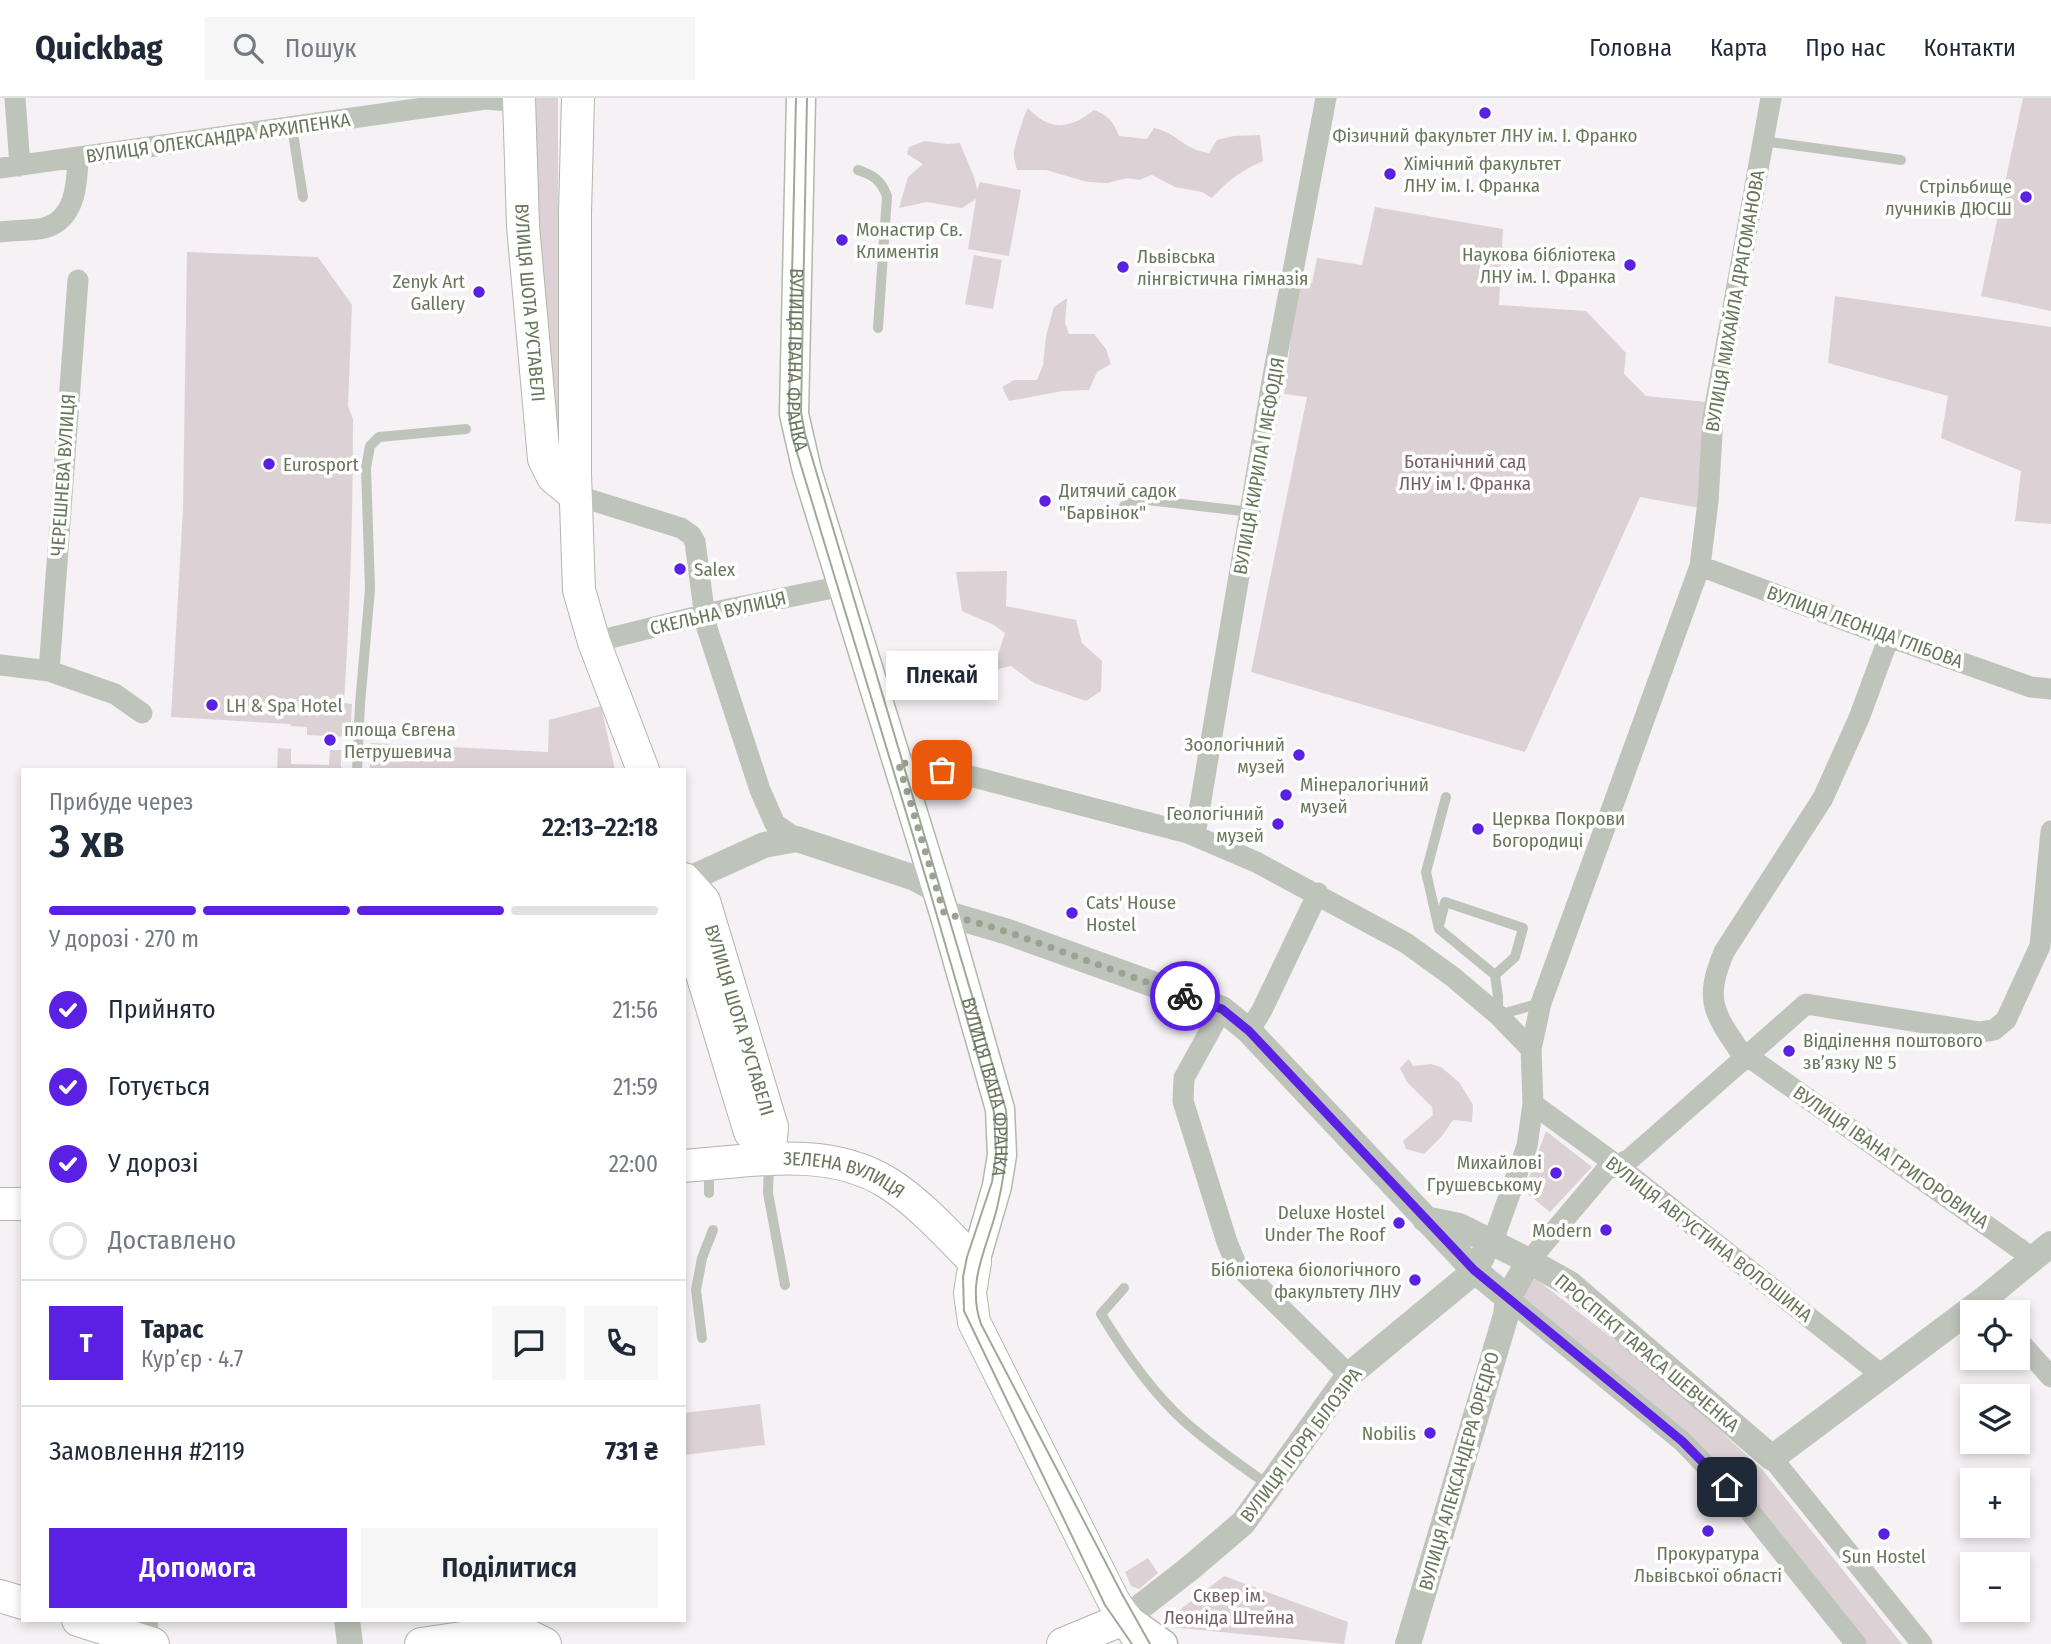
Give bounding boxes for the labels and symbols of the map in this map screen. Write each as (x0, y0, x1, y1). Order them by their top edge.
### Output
marker: Фізичний факультет ЛНУ ім. І. Франко (1477, 105, 1493, 121)
street label: ВУЛИЦЯ ОЛЕКСАНДРА АРХИПЕНКА (84, 108, 352, 168)
place label: Фізичний факультет ЛНУ ім. І. Франко (1332, 124, 1638, 147)
place label: Хімічний факультет ЛНУ ім. І. Франка (1404, 152, 1561, 197)
marker: Хімічний факультет ЛНУ ім. І. Франка (1382, 166, 1398, 182)
street label: ВУЛИЦЯ МИХАЙЛА ДРАГОМАНОВА (1701, 168, 1769, 434)
place label: Стрільбище лучників ДЮСШ (1885, 175, 2012, 220)
marker: Стрільбище лучників ДЮСШ (2018, 189, 2034, 205)
street label: ВУЛИЦЯ ШОТА РУСТАВЕЛІ (511, 203, 550, 403)
place label: Монастир Св. Климентія (856, 218, 963, 263)
marker: Монастир Св. Климентія (834, 232, 850, 248)
place label: Наукова бібліотека ЛНУ ім. І. Франка (1462, 243, 1616, 288)
place label: Львівська лінгвістична гімназія (1137, 245, 1309, 290)
marker: Наукова бібліотека ЛНУ ім. І. Франка (1622, 257, 1638, 273)
marker: Львівська лінгвістична гімназія (1115, 259, 1131, 275)
street label: ВУЛИЦЯ ІВАНА ФРАНКА (782, 268, 814, 453)
place label: Zenyk Art Gallery (393, 270, 466, 315)
marker: Zenyk Art Gallery (471, 284, 487, 300)
street label: ВУЛИЦЯ КИРИЛА І МЕФОДІЯ (1229, 356, 1289, 576)
street label: ЧЕРЕШНЕВА ВУЛИЦЯ (46, 393, 80, 557)
park label: Ботанічний сад ЛНУ ім І. Франка (1399, 450, 1531, 495)
place label: Eurosport (283, 453, 360, 476)
marker: Eurosport (261, 456, 277, 472)
place label: Дитячий садок "Барвінок" (1058, 479, 1177, 524)
marker: Дитячий садок "Барвінок" (1037, 493, 1053, 509)
place label: Salex (694, 558, 736, 581)
marker: Salex (672, 561, 688, 577)
street label: ВУЛИЦЯ ЛЕОНІДА ГЛІБОВА (1764, 581, 1966, 673)
street label: СКЕЛЬНА ВУЛИЦЯ (648, 586, 788, 640)
callout: Плекай (886, 651, 998, 700)
place label: LH & Spa Hotel (226, 694, 342, 717)
marker: LH & Spa Hotel (204, 697, 220, 713)
place label: площа Євгена Петрушевича (344, 718, 456, 763)
marker: площа Євгена Петрушевича (322, 732, 338, 748)
place label: Зоологічний музей (1184, 733, 1285, 778)
pin (912, 740, 972, 800)
marker: Зоологічний музей (1291, 747, 1307, 763)
place label: Мінералогічний музей (1300, 773, 1429, 818)
marker: Мінералогічний музей (1278, 787, 1294, 803)
place label: Геологічний музей (1166, 802, 1264, 847)
place label: Церква Покрови Богородиці (1492, 807, 1625, 852)
marker: Геологічний музей (1270, 816, 1286, 832)
marker: Церква Покрови Богородиці (1470, 821, 1486, 837)
place label: Cats' House Hostel (1086, 891, 1176, 936)
marker: Cats' House Hostel (1064, 905, 1080, 921)
street label: ВУЛИЦЯ ШОТА РУСТАВЕЛІ (700, 922, 779, 1118)
courier (1150, 961, 1220, 1031)
street label: ВУЛИЦЯ ІВАНА ФРАНКА (957, 994, 1014, 1178)
place label: Відділення поштового зв’язку № 5 (1803, 1029, 1983, 1074)
marker: Відділення поштового зв’язку № 5 (1781, 1043, 1797, 1059)
street label: ВУЛИЦЯ ІВАНА ГРИГОРОВИЧА (1789, 1081, 1993, 1233)
street label: ЗЕЛЕНА ВУЛИЦЯ (783, 1147, 910, 1203)
place label: Михайлові Грушевському (1427, 1151, 1543, 1196)
street label: ВУЛИЦЯ АВГУСТИНА ВОЛОШИНА (1601, 1151, 1817, 1327)
marker: Михайлові Грушевському (1548, 1165, 1564, 1181)
place label: Deluxe Hostel Under The Roof (1265, 1201, 1386, 1246)
marker: Deluxe Hostel Under The Roof (1391, 1215, 1407, 1231)
place label: Modern (1532, 1219, 1592, 1242)
marker: Modern (1598, 1222, 1614, 1238)
place label: Бібліотека біологічного факультету ЛНУ (1211, 1258, 1402, 1303)
street label: ПРОСПЕКТ ТАРАСА ШЕВЧЕНКА (1550, 1269, 1744, 1437)
marker: Бібліотека біологічного факультету ЛНУ (1407, 1272, 1423, 1288)
street label: ВУЛИЦЯ АЛЕКСАНДЕРА ФРЕДРО (1414, 1349, 1504, 1593)
street label: ВУЛИЦЯ ІГОРЯ БІЛОЗІРА (1235, 1363, 1367, 1527)
place label: Nobilis (1362, 1422, 1416, 1445)
marker: Nobilis (1422, 1425, 1438, 1441)
pin (1697, 1457, 1757, 1517)
marker: Прокуратура Львівської області (1700, 1523, 1716, 1539)
marker: Sun Hostel (1876, 1526, 1892, 1542)
place label: Прокуратура Львівської області (1634, 1542, 1782, 1587)
place label: Sun Hostel (1842, 1545, 1926, 1568)
park label: Сквер ім. Леоніда Штейна (1164, 1584, 1294, 1629)

